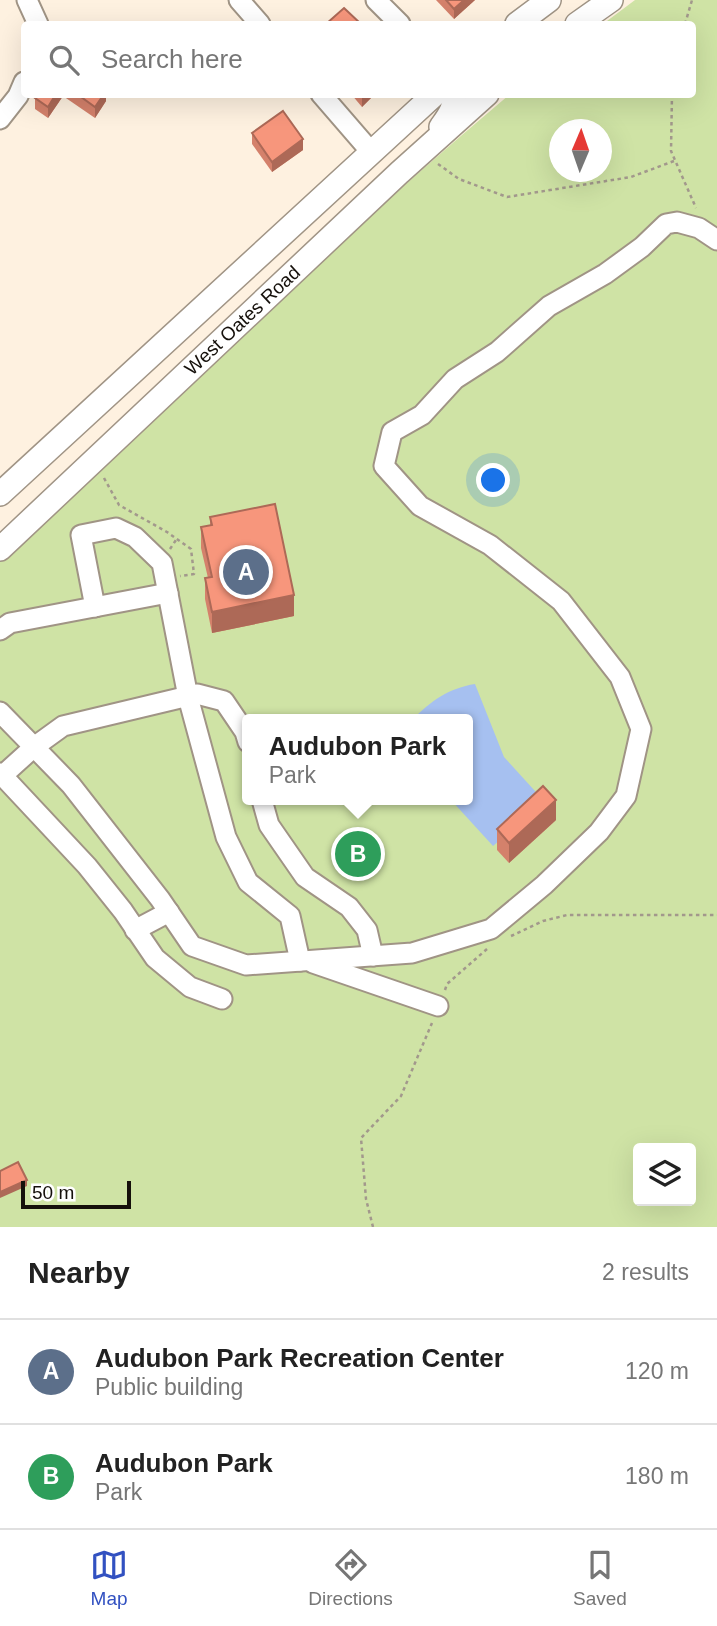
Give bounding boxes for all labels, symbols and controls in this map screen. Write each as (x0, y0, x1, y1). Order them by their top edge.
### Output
search box (21, 21, 696, 98)
icon: search (45, 41, 83, 79)
text: Search here (101, 44, 243, 74)
north arrow (549, 119, 612, 182)
street label: West Oates Road (180, 262, 304, 379)
your location (476, 463, 510, 497)
pin: A (223, 546, 269, 598)
popup (242, 714, 473, 805)
text: Audubon Park (269, 731, 446, 761)
text: Park (269, 762, 316, 788)
pin: B (335, 828, 381, 880)
map controls (633, 1143, 696, 1206)
button: layers (633, 1143, 696, 1206)
scale bar (21, 1178, 131, 1210)
text: 50 m (32, 1182, 74, 1203)
text: Nearby (28, 1256, 130, 1289)
text: 2 results (602, 1259, 689, 1285)
text: Audubon Park Recreation Center (95, 1343, 504, 1373)
text: A (43, 1358, 59, 1384)
text: 120 m (625, 1358, 689, 1384)
text: Public building (95, 1374, 243, 1400)
text: Audubon Park (95, 1448, 273, 1478)
text: B (43, 1463, 59, 1489)
text: 180 m (625, 1463, 689, 1489)
text: Park (95, 1479, 142, 1505)
tab: Map (90, 1546, 128, 1610)
tab: Directions (308, 1546, 393, 1610)
tab: Saved (573, 1546, 627, 1610)

